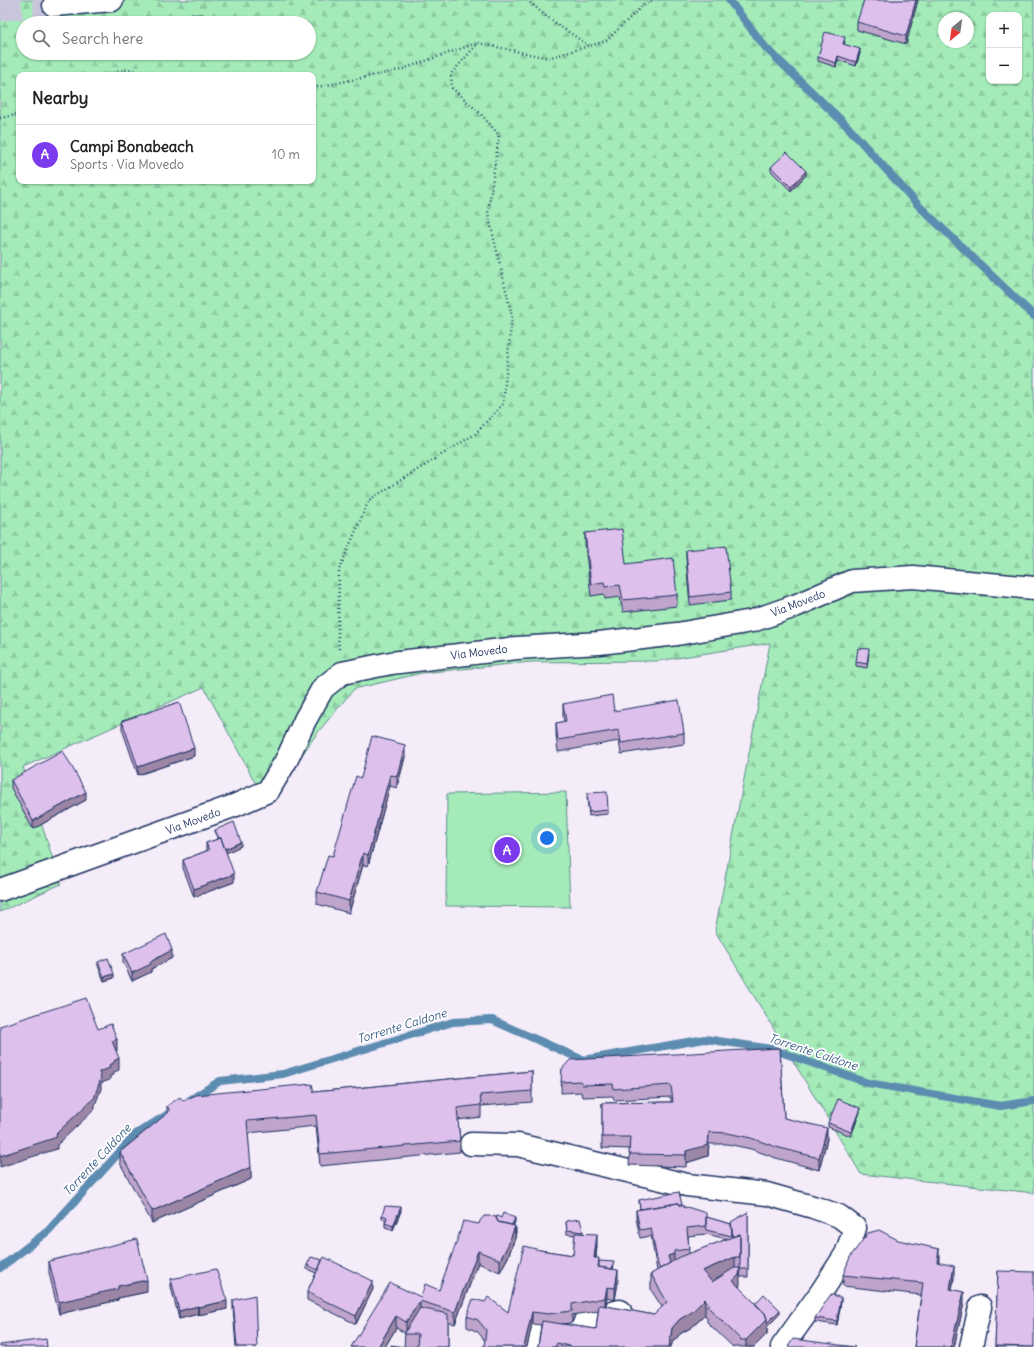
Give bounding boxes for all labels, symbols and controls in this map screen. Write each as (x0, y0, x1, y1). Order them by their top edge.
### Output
north arrow (938, 12, 974, 48)
map controls (986, 12, 1022, 84)
button: + (986, 12, 1022, 48)
search box (16, 16, 316, 60)
icon: search (30, 27, 52, 49)
text: Search here (62, 29, 143, 48)
button: − (986, 48, 1022, 84)
text: Nearby (32, 87, 88, 109)
text: Campi Bonabeach (70, 137, 194, 156)
text: A (41, 146, 49, 163)
text: 10 m (272, 146, 300, 163)
text: Sports · Via Movedo (70, 156, 184, 173)
street label: Via Movedo (769, 586, 827, 620)
street label: Via Movedo (450, 642, 508, 662)
street label: Via Movedo (164, 805, 222, 837)
your location (537, 828, 557, 848)
pin: A (494, 835, 520, 865)
water label: Torrente Caldone (355, 1004, 450, 1046)
water label: Torrente Caldone (767, 1030, 861, 1073)
water label: Torrente Caldone (60, 1120, 135, 1199)

